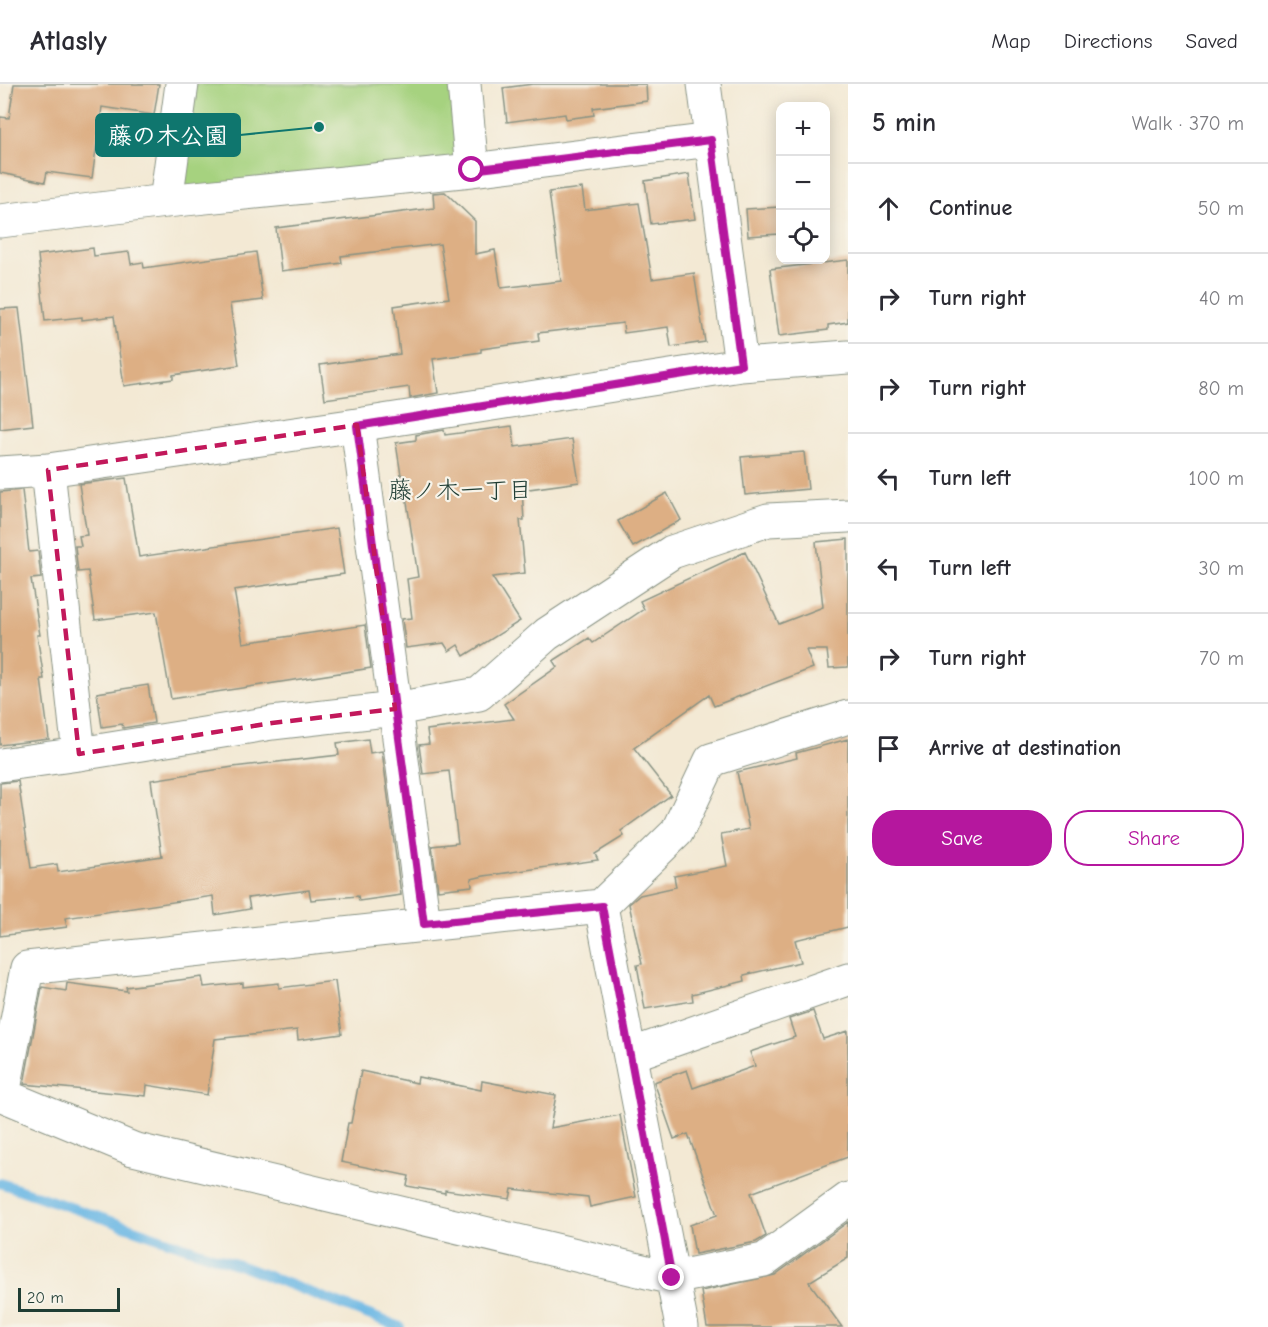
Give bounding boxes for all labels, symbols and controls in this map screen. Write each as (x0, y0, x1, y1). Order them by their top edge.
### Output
text: Atlasly (30, 25, 107, 57)
text: Map (991, 29, 1031, 53)
text: Directions (1064, 29, 1153, 53)
text: Saved (1186, 29, 1238, 53)
map controls (776, 102, 830, 264)
button: + (776, 102, 830, 156)
text: 5 min (872, 108, 936, 138)
text: Walk · 370 m (1132, 112, 1244, 135)
callout: 藤の木公園 (96, 114, 240, 156)
text: 藤の木公園 (108, 122, 228, 150)
route start (458, 156, 484, 182)
button: − (776, 156, 830, 210)
icon: ahead (872, 192, 905, 225)
text: Continue (929, 195, 1012, 221)
text: 50 m (1198, 197, 1244, 220)
button: locate (776, 210, 830, 264)
icon: right (872, 282, 905, 315)
text: Turn right (929, 285, 1026, 311)
text: 40 m (1199, 287, 1244, 310)
icon: right (872, 372, 905, 405)
text: Turn right (929, 375, 1026, 401)
text: 80 m (1198, 377, 1244, 400)
icon: left (872, 462, 905, 495)
text: Turn left (929, 465, 1011, 491)
text: 100 m (1189, 467, 1244, 490)
district label: 藤ノ木一丁目 (388, 476, 532, 504)
icon: left (872, 552, 905, 585)
text: Turn left (929, 555, 1011, 581)
text: 30 m (1198, 557, 1244, 580)
icon: right (872, 642, 905, 675)
text: Turn right (929, 645, 1026, 671)
text: 70 m (1199, 647, 1244, 670)
icon: arrive (872, 732, 905, 765)
text: Arrive at destination (929, 735, 1121, 761)
button: Save (872, 810, 1052, 866)
button: Share (1064, 810, 1244, 866)
route end (658, 1264, 684, 1290)
scale bar (18, 1285, 120, 1312)
text: 20 m (27, 1289, 64, 1307)

